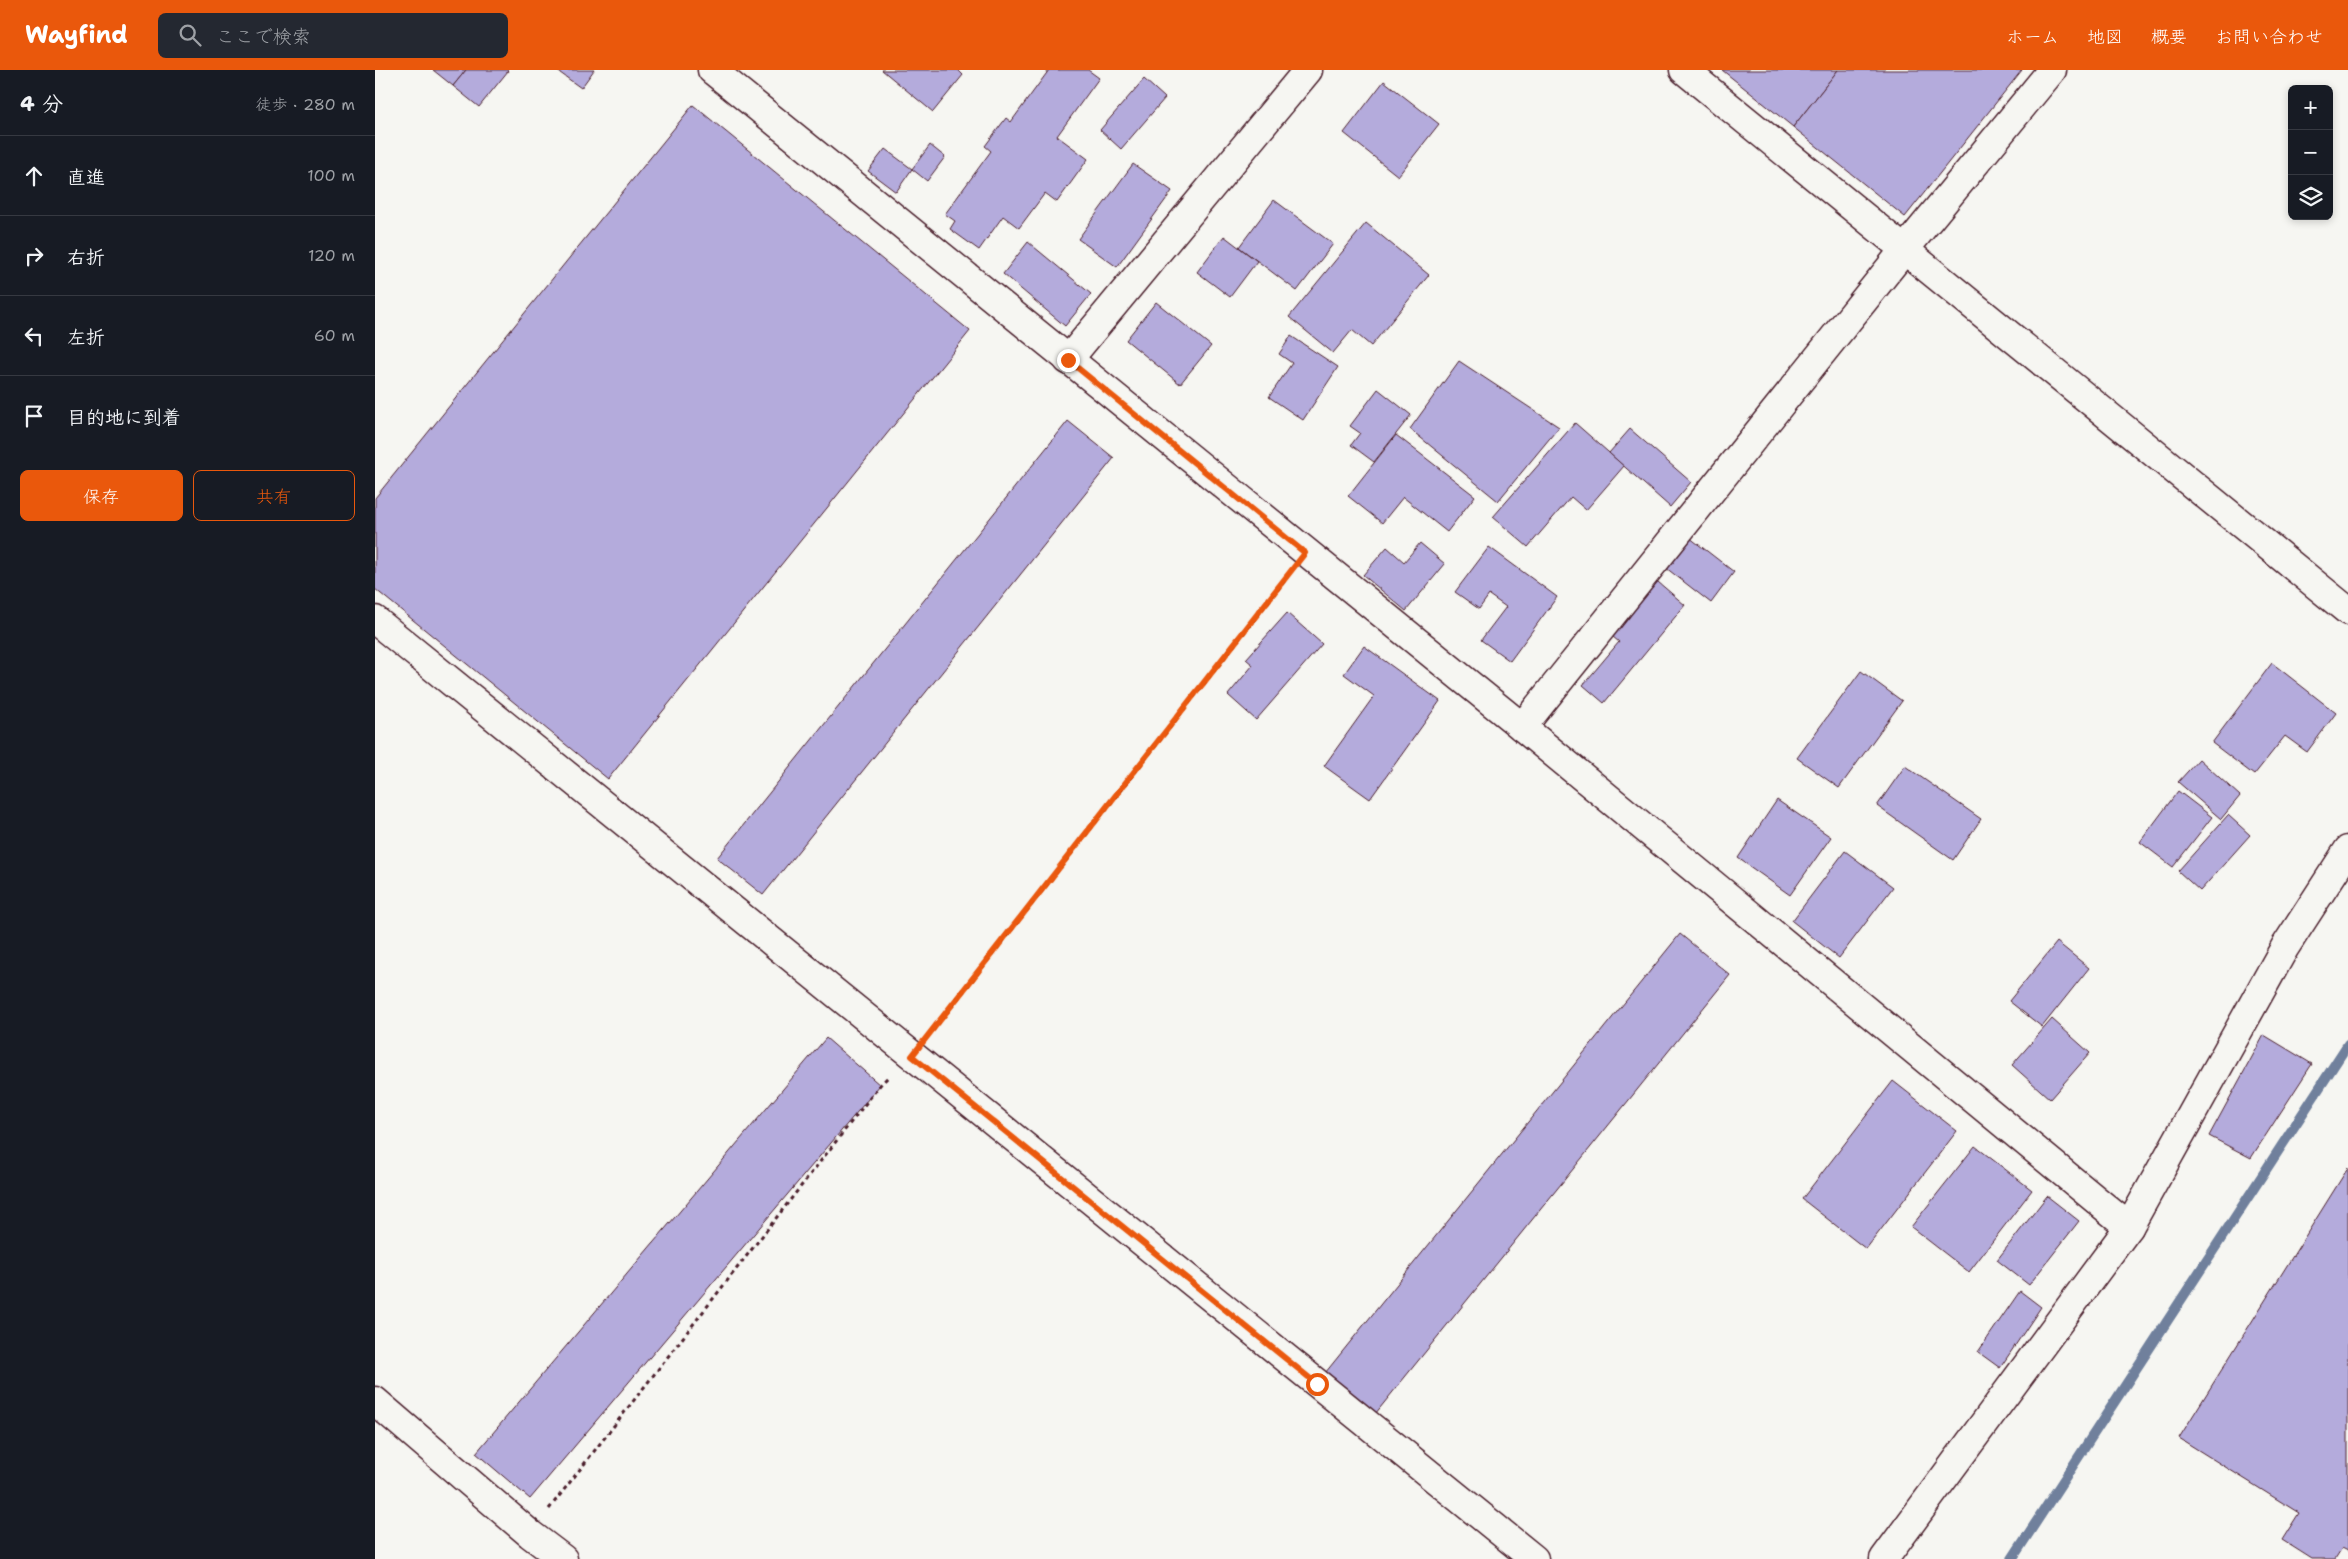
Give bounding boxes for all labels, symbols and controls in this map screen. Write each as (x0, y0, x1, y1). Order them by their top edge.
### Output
search box (158, 13, 508, 58)
text: Wayfind (25, 19, 128, 51)
icon: search (176, 21, 204, 49)
text: ここで検索 (216, 24, 311, 49)
text: ホーム (2006, 25, 2059, 49)
text: 地図 (2087, 25, 2123, 49)
text: 概要 (2151, 25, 2187, 49)
text: お問い合わせ (2215, 25, 2323, 49)
map controls (2288, 85, 2333, 220)
button: + (2288, 85, 2333, 130)
text: 4 分 (20, 90, 63, 118)
text: 徒歩 · 280 m (256, 94, 355, 115)
button: − (2288, 130, 2333, 175)
icon: ahead (20, 162, 48, 190)
text: 直進 (67, 165, 105, 190)
text: 100 m (307, 165, 355, 186)
button: layers (2288, 175, 2333, 220)
icon: right (20, 242, 48, 270)
text: 右折 (67, 245, 105, 270)
text: 120 m (308, 245, 355, 266)
icon: left (20, 322, 48, 350)
text: 左折 (67, 325, 105, 350)
text: 60 m (314, 325, 355, 346)
route end (1057, 349, 1080, 372)
icon: arrive (20, 402, 48, 430)
text: 目的地に到着 (67, 405, 181, 430)
button: 保存 (20, 470, 183, 521)
button: 共有 (193, 470, 355, 521)
route start (1306, 1373, 1329, 1396)

